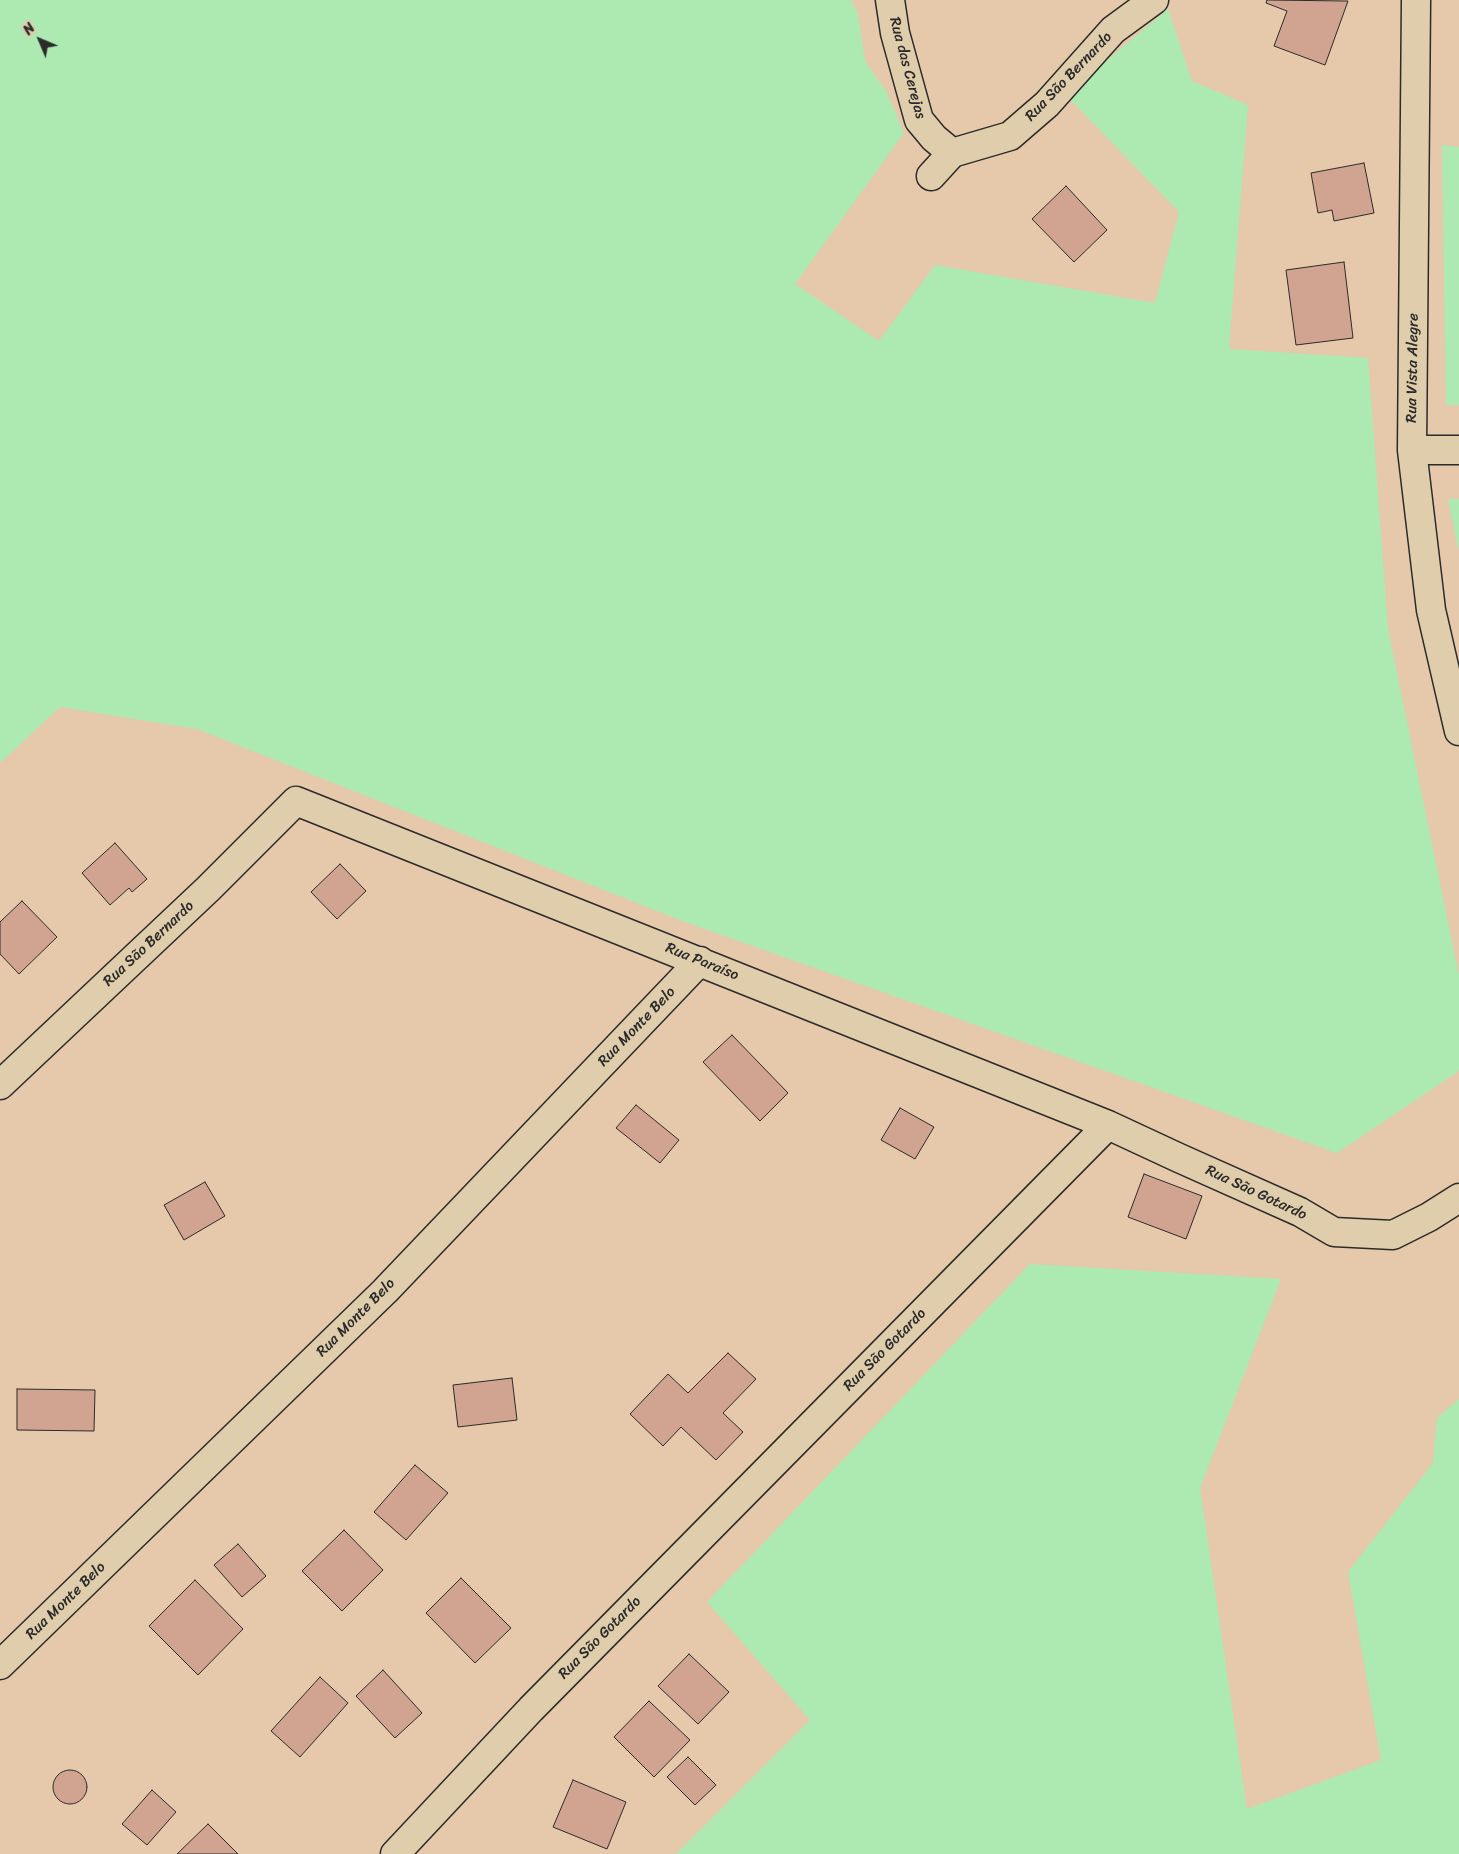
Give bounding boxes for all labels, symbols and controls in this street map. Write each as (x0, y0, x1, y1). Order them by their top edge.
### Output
north arrow (15, 15, 65, 65)
street label: Rua das Cerejas (885, 15, 929, 121)
text: N (17, 17, 41, 41)
street label: Rua São Bernardo (1022, 28, 1116, 126)
street label: Rua Vista Alegre (1403, 313, 1423, 423)
street label: Rua São Bernardo (100, 897, 198, 991)
street label: Rua Paraíso (663, 939, 741, 985)
street label: Rua Monte Belo (594, 983, 680, 1071)
street label: Rua São Gotardo (1203, 1162, 1309, 1224)
street label: Rua Monte Belo (313, 1275, 399, 1361)
street label: Rua São Gotardo (840, 1305, 930, 1395)
street label: Rua Monte Belo (22, 1558, 110, 1644)
street label: Rua São Gotardo (555, 1593, 645, 1683)

